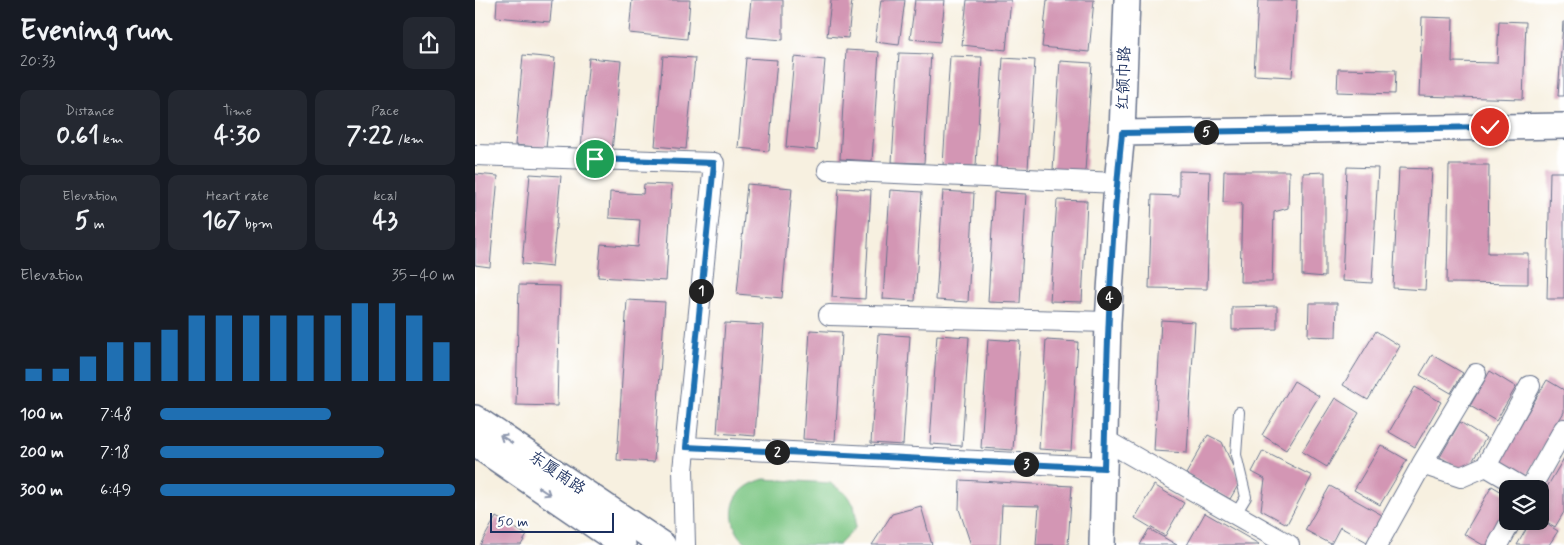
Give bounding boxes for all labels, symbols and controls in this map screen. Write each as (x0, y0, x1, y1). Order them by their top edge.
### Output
text: Evening run (20, 13, 173, 50)
button: share (403, 17, 455, 69)
street label: 红领巾路 (1112, 46, 1136, 110)
text: 20:33 (20, 51, 55, 72)
text: Distance (65, 102, 114, 120)
text: Time (223, 102, 252, 120)
text: Pace (371, 102, 399, 120)
pin (1469, 106, 1511, 148)
icon: check (1476, 113, 1504, 141)
text: 0.61 (56, 120, 99, 153)
text: 4:30 (214, 120, 261, 153)
text: 7:22 (346, 120, 394, 153)
pin: 5 (1193, 120, 1219, 144)
text: 5 (1202, 123, 1211, 141)
text: km (99, 130, 123, 148)
text: /km (394, 130, 424, 148)
pin (574, 138, 616, 180)
icon: arrive (581, 145, 609, 173)
text: Elevation (62, 187, 117, 205)
text: Heart rate (206, 187, 269, 205)
text: kcal (373, 187, 397, 205)
text: 5 (75, 205, 90, 238)
text: 167 (202, 205, 241, 238)
text: 43 (373, 205, 398, 238)
text: m (90, 215, 105, 233)
text: bpm (241, 215, 273, 233)
text: Elevation (20, 265, 83, 286)
text: 35–40 m (391, 265, 455, 286)
pin: 1 (689, 278, 713, 304)
text: 1 (698, 282, 705, 300)
pin: 4 (1097, 286, 1121, 310)
text: 4 (1105, 289, 1114, 307)
text: 100 m (20, 404, 63, 425)
text: 7:48 (100, 404, 132, 425)
one-way arrow (500, 434, 514, 444)
pin: 2 (765, 440, 789, 464)
text: 200 m (20, 442, 64, 463)
text: 7:18 (100, 442, 130, 463)
text: 2 (774, 443, 781, 461)
street label: 东厦南路 (525, 446, 589, 500)
pin: 3 (1013, 452, 1039, 476)
text: 3 (1023, 455, 1030, 473)
text: 300 m (20, 480, 63, 501)
text: 6:49 (100, 480, 131, 501)
map controls (1499, 480, 1549, 530)
button: layers (1499, 480, 1549, 530)
one-way arrow (537, 486, 551, 496)
scale bar (490, 510, 614, 533)
text: 50 m (497, 513, 528, 531)

